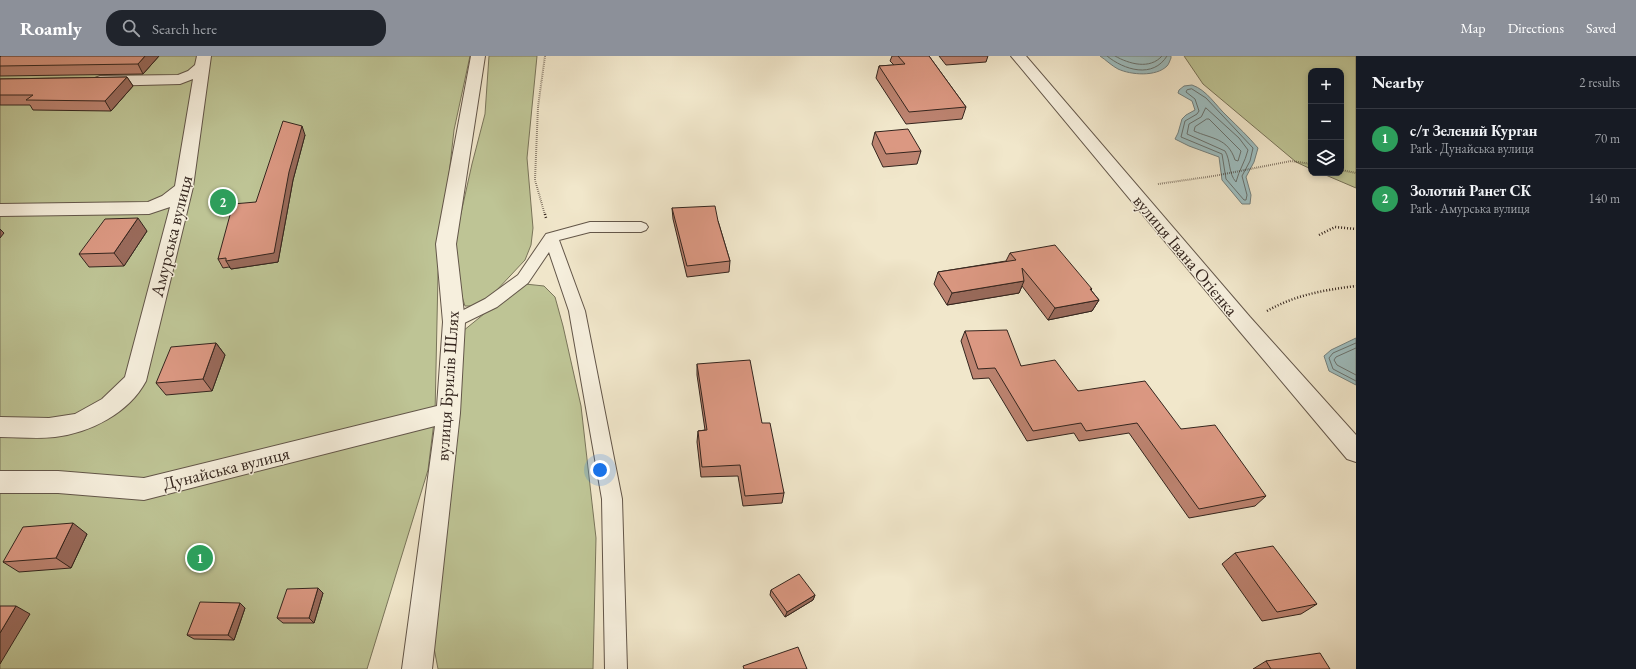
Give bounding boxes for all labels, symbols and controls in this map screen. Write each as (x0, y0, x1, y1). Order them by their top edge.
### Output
search box (106, 10, 386, 46)
text: Roamly (20, 16, 82, 41)
icon: search (120, 17, 142, 39)
text: Search here (152, 19, 217, 38)
text: Map (1460, 19, 1486, 37)
text: Directions (1508, 19, 1564, 37)
text: Saved (1586, 19, 1616, 37)
map controls (1308, 68, 1344, 176)
button: + (1308, 68, 1344, 104)
text: Nearby (1372, 71, 1424, 93)
text: 2 results (1579, 74, 1620, 91)
button: − (1308, 104, 1344, 140)
text: с/т Зелений Курган (1410, 121, 1537, 140)
text: 1 (1382, 130, 1388, 147)
text: 70 m (1595, 130, 1620, 147)
button: layers (1308, 140, 1344, 176)
text: Park · Дунайська вулиця (1410, 140, 1534, 157)
street label: Амурська вулиця (145, 173, 197, 300)
text: Золотий Ранет СК (1410, 181, 1531, 200)
pin: 2 (210, 187, 236, 217)
street label: вулиця Івана Огієнка (1128, 190, 1244, 321)
text: 2 (1382, 190, 1388, 207)
text: 140 m (1589, 190, 1620, 207)
text: Park · Амурська вулиця (1410, 200, 1530, 217)
street label: вулиця Брилів Шлях (430, 310, 464, 462)
street label: Дунайська вулиця (160, 441, 292, 495)
your location (590, 460, 610, 480)
pin: 1 (187, 543, 213, 573)

